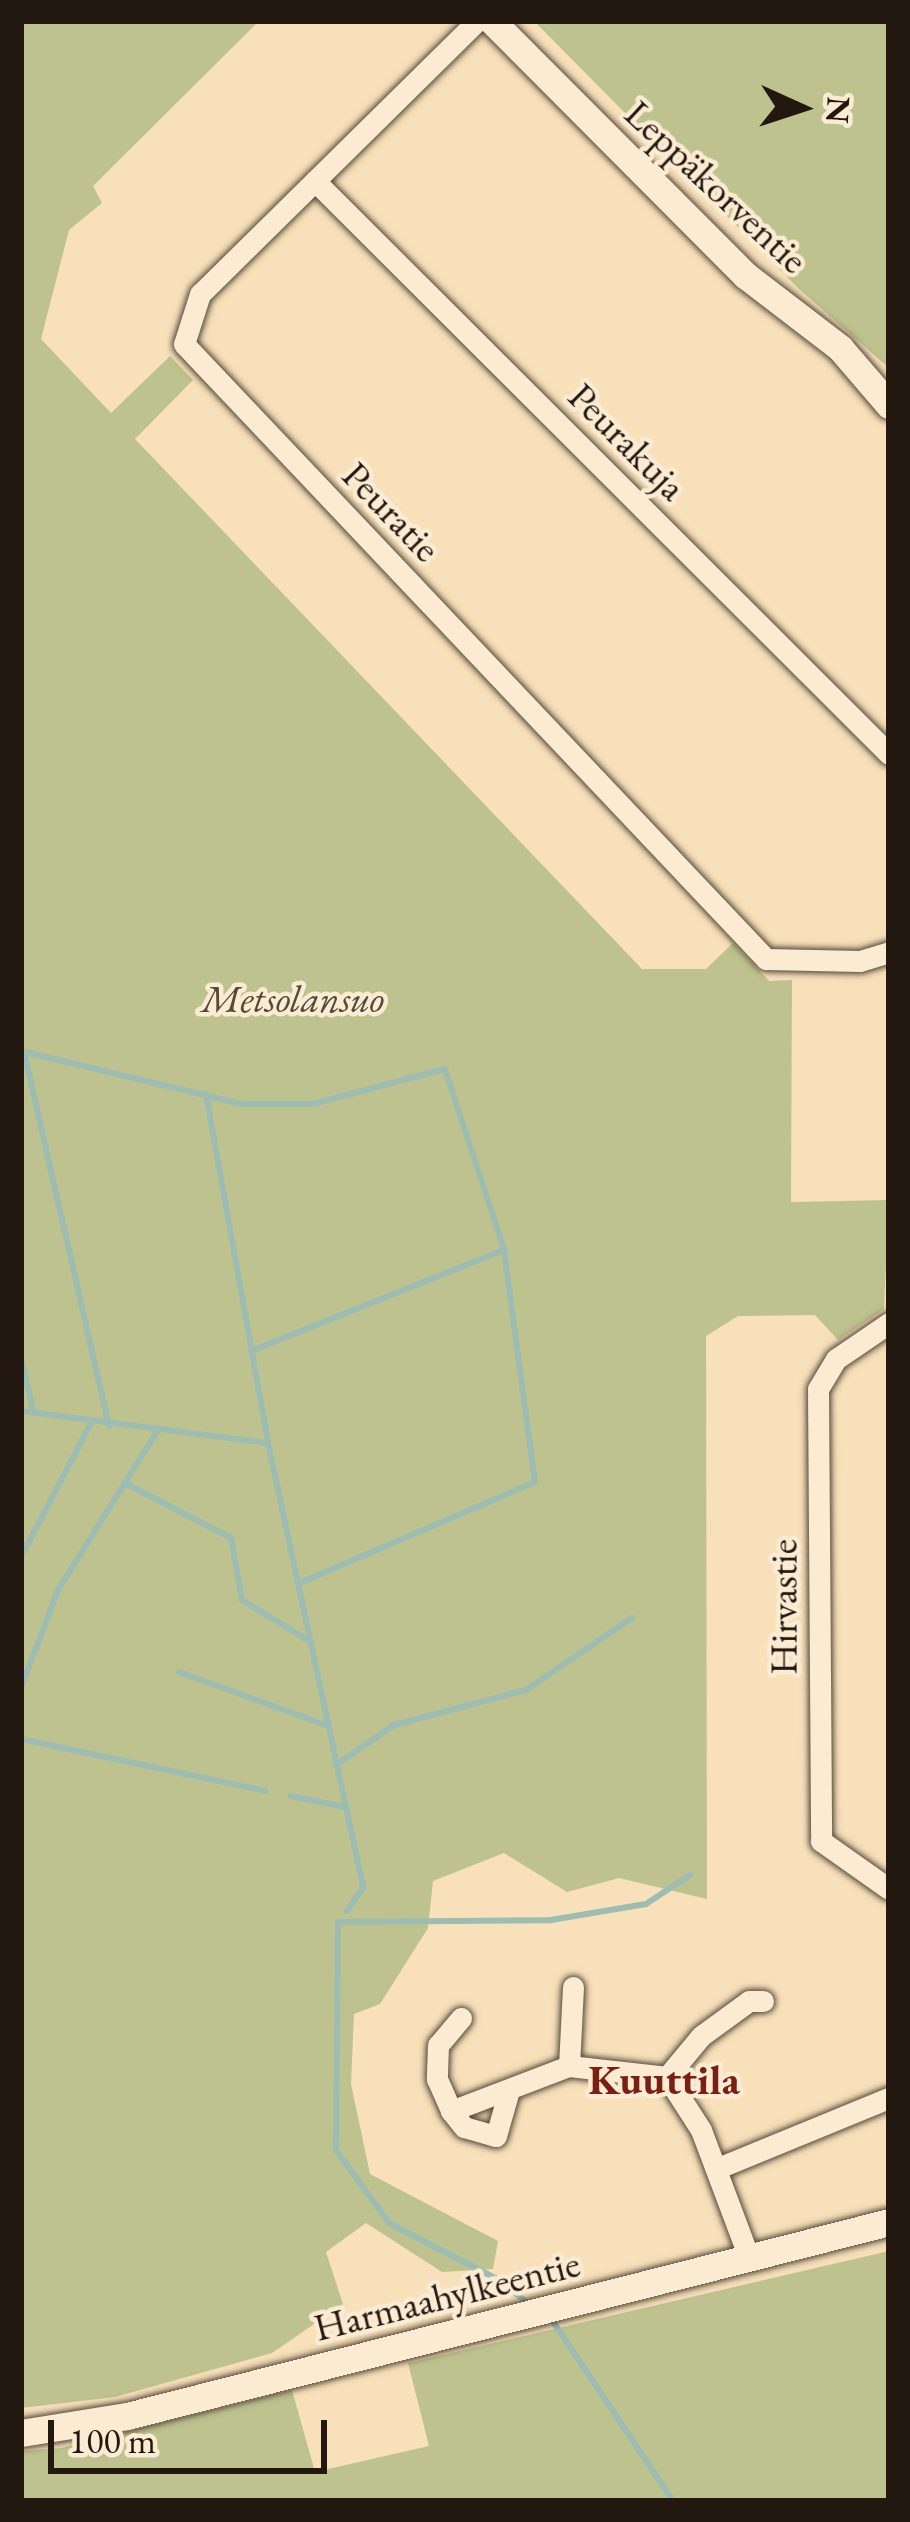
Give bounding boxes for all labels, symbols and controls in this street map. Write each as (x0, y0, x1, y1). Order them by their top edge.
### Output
north arrow (742, 48, 862, 168)
street label: Leppäkorventie (615, 91, 817, 283)
text: N (816, 95, 861, 124)
street label: Peurakuja (558, 373, 696, 511)
street label: Peuratie (332, 452, 450, 572)
park label: Metsolansuo (202, 976, 384, 1022)
street label: Hirvastie (761, 1539, 807, 1675)
district label: Kuuttila (588, 2055, 740, 2105)
street label: Harmaahylkeentie (309, 2240, 585, 2352)
scale bar (54, 2396, 333, 2470)
text: 100 m (69, 2417, 156, 2464)

